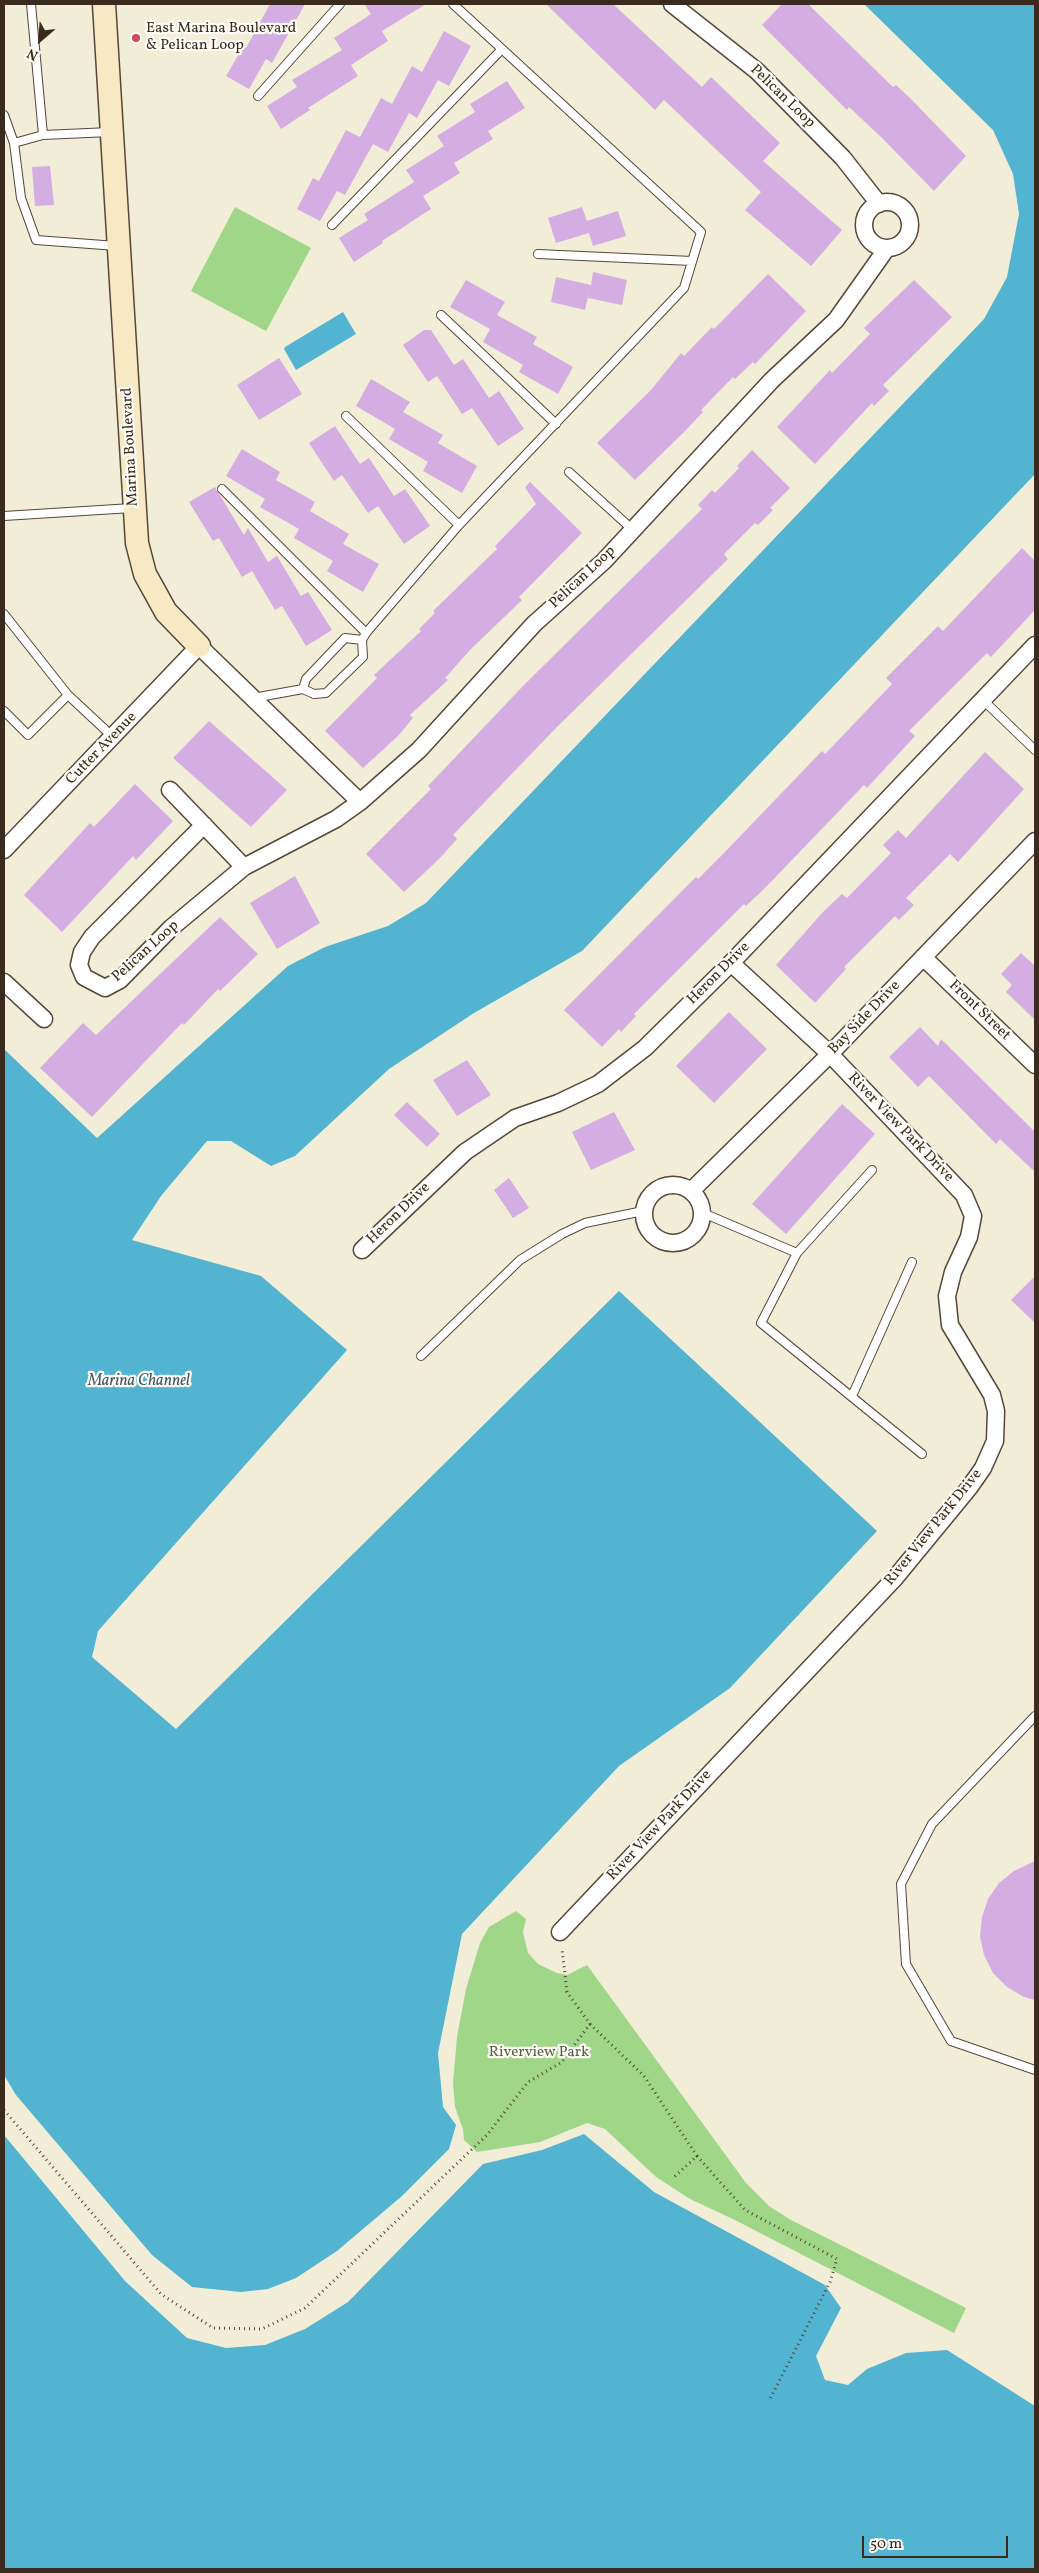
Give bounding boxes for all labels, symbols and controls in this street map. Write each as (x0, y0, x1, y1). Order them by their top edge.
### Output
north arrow (15, 15, 65, 65)
place label: East Marina Boulevard & Pelican Loop (146, 20, 296, 55)
marker: East Marina Boulevard & Pelican Loop (130, 32, 142, 44)
text: N (24, 43, 42, 65)
street label: Pelican Loop (746, 61, 818, 133)
street label: Marina Boulevard (119, 387, 143, 507)
street label: Pelican Loop (546, 543, 620, 613)
street label: Cutter Avenue (63, 709, 141, 789)
street label: Pelican Loop (109, 917, 183, 987)
street label: Heron Drive (684, 939, 754, 1009)
street label: Bay Side Drive (825, 977, 905, 1059)
street label: Front Street (944, 977, 1014, 1045)
street label: River View Park Drive (843, 1070, 957, 1186)
street label: Heron Drive (364, 1179, 434, 1249)
water label: Marina Channel (88, 1372, 190, 1392)
street label: River View Park Drive (881, 1466, 987, 1590)
street label: River View Park Drive (604, 1767, 716, 1885)
park label: Riverview Park (489, 2044, 589, 2062)
scale bar (864, 2526, 1010, 2558)
text: 50 m (870, 2534, 902, 2555)

